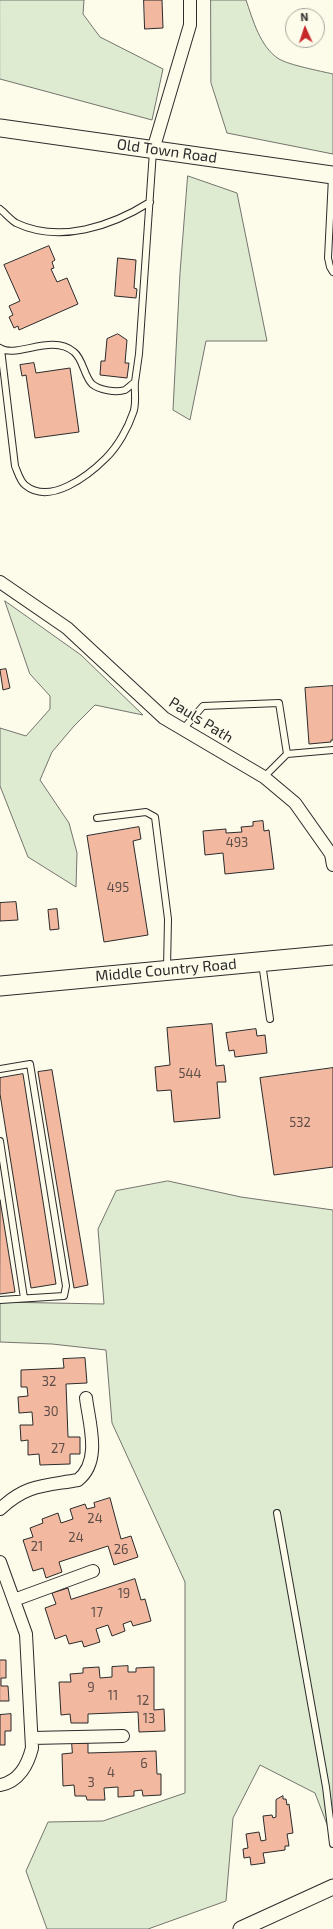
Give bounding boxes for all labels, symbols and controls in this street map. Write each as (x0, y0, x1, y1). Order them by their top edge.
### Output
north arrow (285, 8, 325, 48)
text: N (300, 10, 309, 23)
street label: Old Town Road (116, 135, 218, 167)
street label: Pauls Path (166, 693, 236, 747)
house number: 493 (226, 835, 248, 851)
house number: 495 (107, 880, 129, 896)
street label: Middle Country Road (95, 955, 237, 985)
house number: 544 (179, 1066, 201, 1082)
house number: 532 (289, 1115, 311, 1131)
house number: 32 (42, 1374, 56, 1390)
house number: 30 (43, 1404, 59, 1420)
house number: 27 (51, 1441, 65, 1457)
house number: 24 (87, 1511, 103, 1527)
house number: 24 (68, 1530, 84, 1546)
house number: 21 (31, 1539, 43, 1555)
house number: 26 (114, 1542, 128, 1558)
house number: 19 (118, 1586, 130, 1602)
house number: 17 (91, 1605, 103, 1621)
house number: 9 (87, 1680, 95, 1696)
house number: 11 (108, 1688, 118, 1704)
house number: 12 (137, 1693, 149, 1709)
house number: 13 (143, 1711, 155, 1727)
house number: 6 (140, 1756, 148, 1772)
house number: 4 (107, 1765, 115, 1781)
house number: 3 (87, 1775, 95, 1791)

